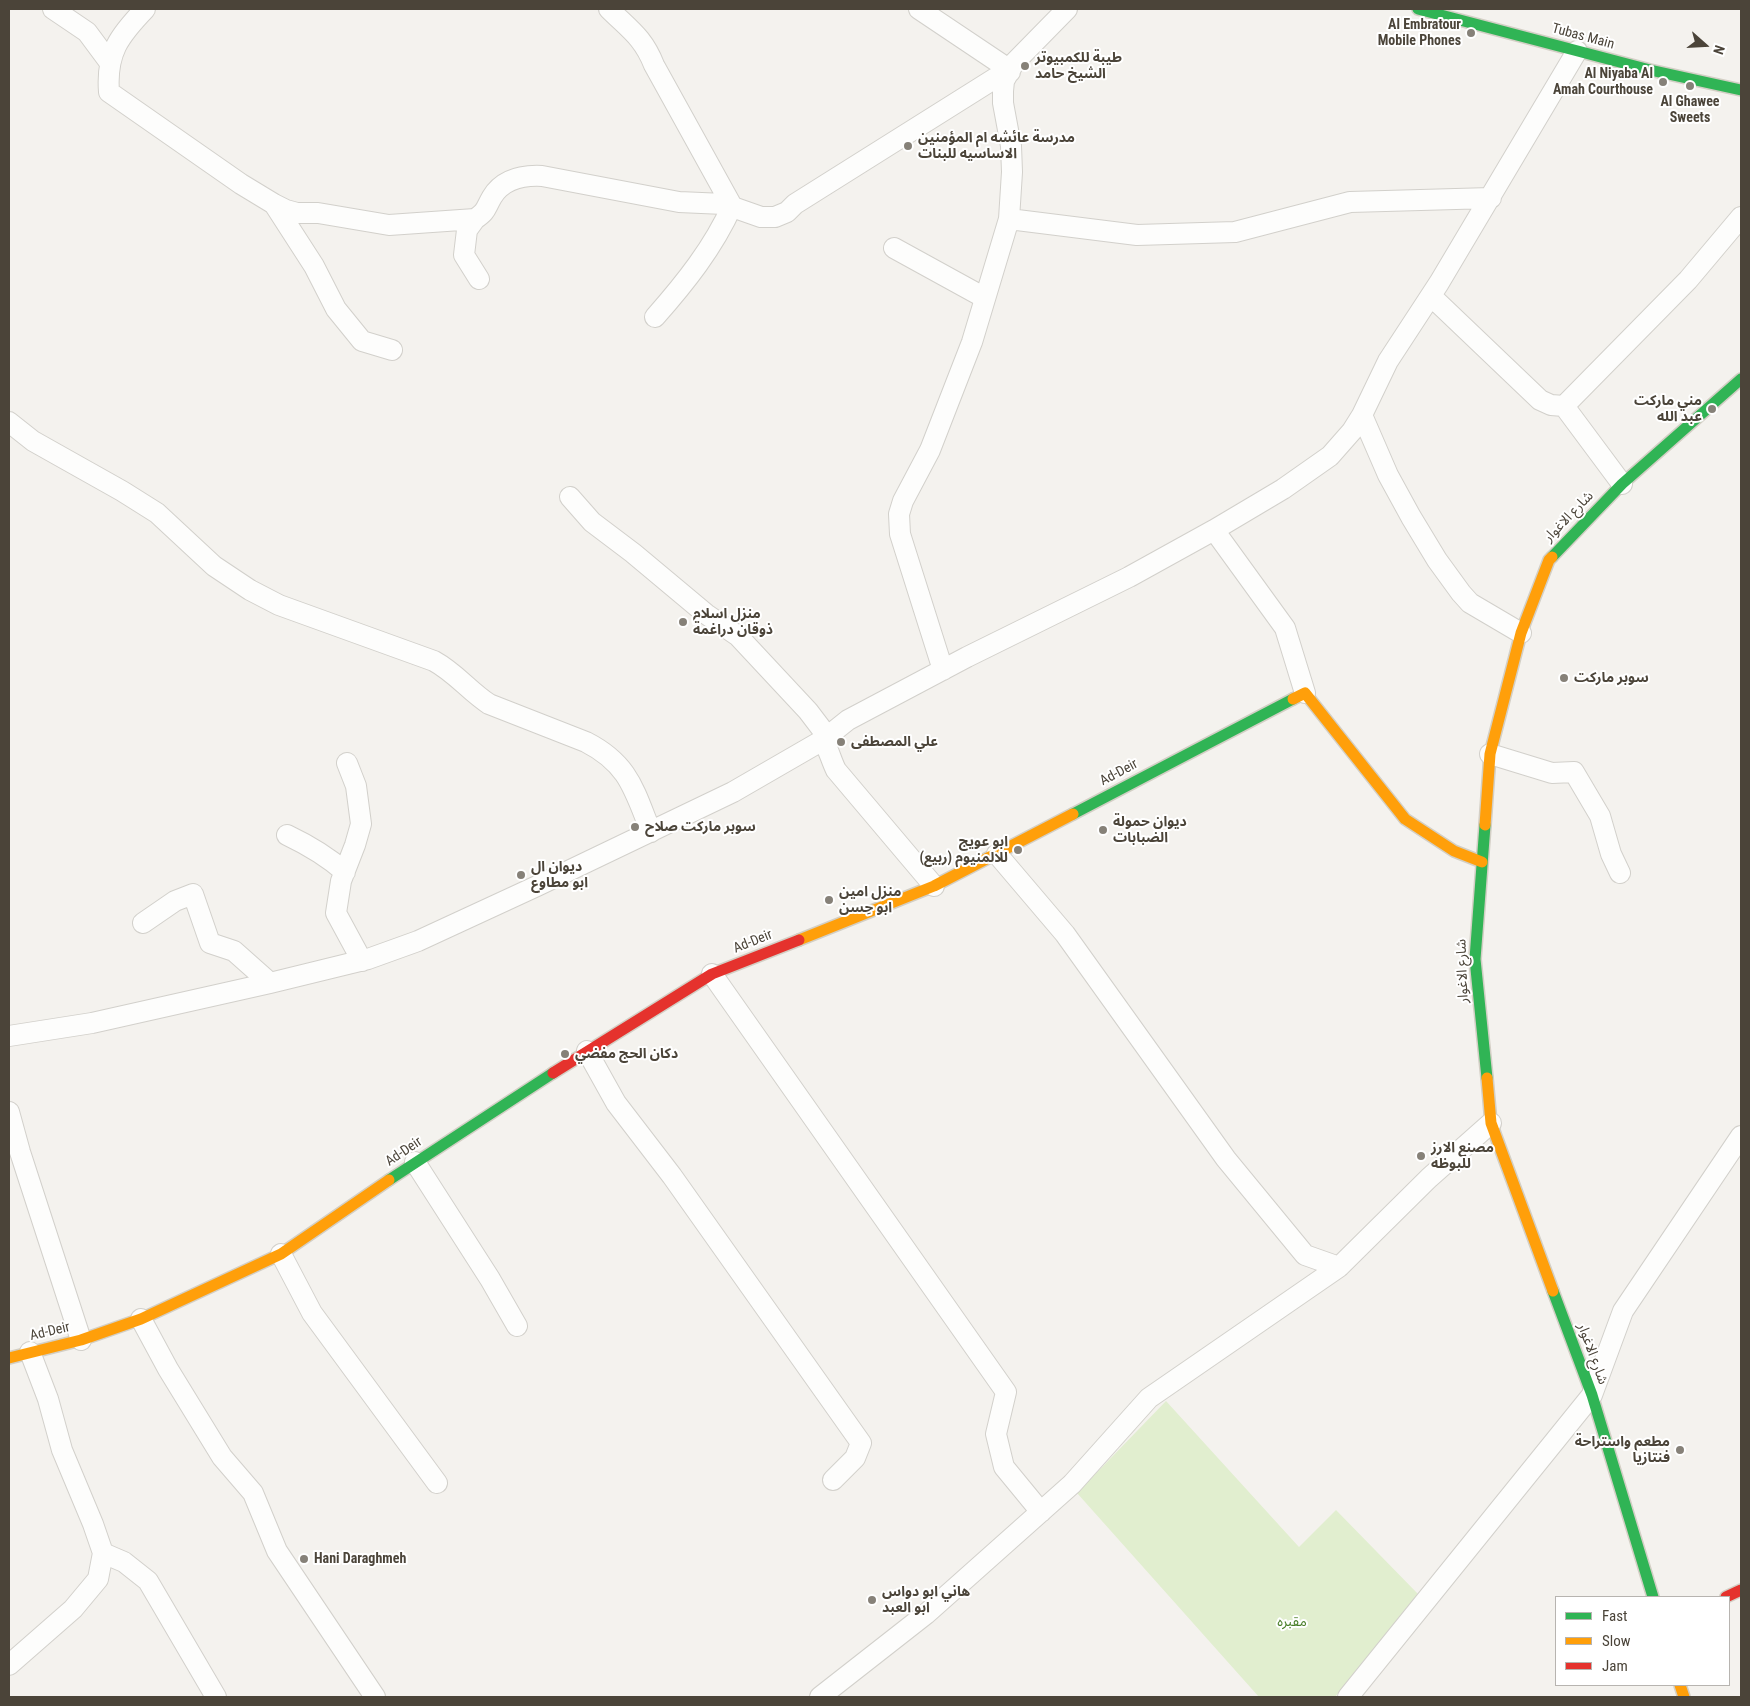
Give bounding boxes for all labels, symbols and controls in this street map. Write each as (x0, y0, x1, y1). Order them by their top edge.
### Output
place label: Al Embratour Mobile Phones (1378, 17, 1461, 49)
north arrow (1680, 20, 1730, 70)
street label: Tubas Main (1550, 21, 1616, 53)
marker: Al Embratour Mobile Phones (1465, 27, 1477, 39)
text: N (1710, 43, 1728, 57)
place label: طيبة للكمبيوتر الشيخ حامد (1035, 50, 1122, 82)
marker: طيبة للكمبيوتر الشيخ حامد (1019, 60, 1031, 72)
place label: Al Niyaba Al Amah Courthouse (1553, 66, 1653, 98)
marker: Al Niyaba Al Amah Courthouse (1657, 76, 1669, 88)
marker: Al Ghawee Sweets (1684, 80, 1696, 92)
place label: Al Ghawee Sweets (1660, 94, 1720, 126)
place label: مدرسة عائشه ام المؤمنين الاساسيه للبنات (918, 130, 1075, 162)
marker: مدرسة عائشه ام المؤمنين الاساسيه للبنات (902, 140, 914, 152)
place label: مني ماركت عبد الله (1634, 393, 1702, 426)
marker: مني ماركت عبد الله (1706, 403, 1718, 415)
street label: شارع الاغوار (1541, 488, 1597, 546)
place label: منزل اسلام ذوقان دراغمة (693, 606, 773, 638)
marker: منزل اسلام ذوقان دراغمة (677, 616, 689, 628)
place label: سوبر ماركت (1574, 670, 1649, 686)
marker: سوبر ماركت (1558, 672, 1570, 684)
place label: علي المصطفى (851, 734, 938, 750)
marker: علي المصطفى (835, 736, 847, 748)
street label: Ad-Deir (1097, 756, 1141, 790)
place label: ديوان حمولة الضبابات (1113, 814, 1187, 846)
place label: سوبر ماركت صلاح (645, 819, 756, 835)
marker: سوبر ماركت صلاح (629, 821, 641, 833)
marker: ديوان حمولة الضبابات (1097, 824, 1109, 836)
place label: ابو عويج للالمنيوم (ربيع) (920, 834, 1008, 866)
marker: ابو عويج للالمنيوم (ربيع) (1012, 844, 1024, 856)
place label: ديوان ال ابو مطاوع (531, 859, 588, 892)
marker: ديوان ال ابو مطاوع (515, 869, 527, 881)
place label: منزل امين ابو حِسن (839, 884, 901, 916)
marker: منزل امين ابو حِسن (823, 894, 835, 906)
street label: Ad-Deir (731, 927, 775, 957)
street label: شارع الاغوار (1453, 939, 1473, 1003)
place label: دكان الحج مفضي (575, 1046, 678, 1062)
marker: دكان الحج مفضي (559, 1048, 571, 1060)
street label: Ad-Deir (383, 1134, 425, 1170)
place label: مصنع الارز للبوظه (1431, 1140, 1494, 1172)
marker: مصنع الارز للبوظه (1415, 1150, 1427, 1162)
street label: Ad-Deir (28, 1319, 72, 1345)
street label: شارع الاغوار (1573, 1321, 1611, 1387)
place label: مطعم واستراحة فنتازيا (1575, 1434, 1670, 1466)
marker: مطعم واستراحة فنتازيا (1674, 1444, 1686, 1456)
place label: Hani Daraghmeh (314, 1551, 406, 1567)
marker: Hani Daraghmeh (298, 1553, 310, 1565)
place label: هاني ابو دواس ابو العبد (882, 1584, 970, 1616)
marker: هاني ابو دواس ابو العبد (866, 1594, 878, 1606)
legend (1555, 1596, 1730, 1686)
text: Fast (1602, 1607, 1627, 1625)
park label: مقبره (1277, 1614, 1307, 1630)
text: Slow (1602, 1632, 1631, 1650)
text: Jam (1602, 1657, 1628, 1675)

